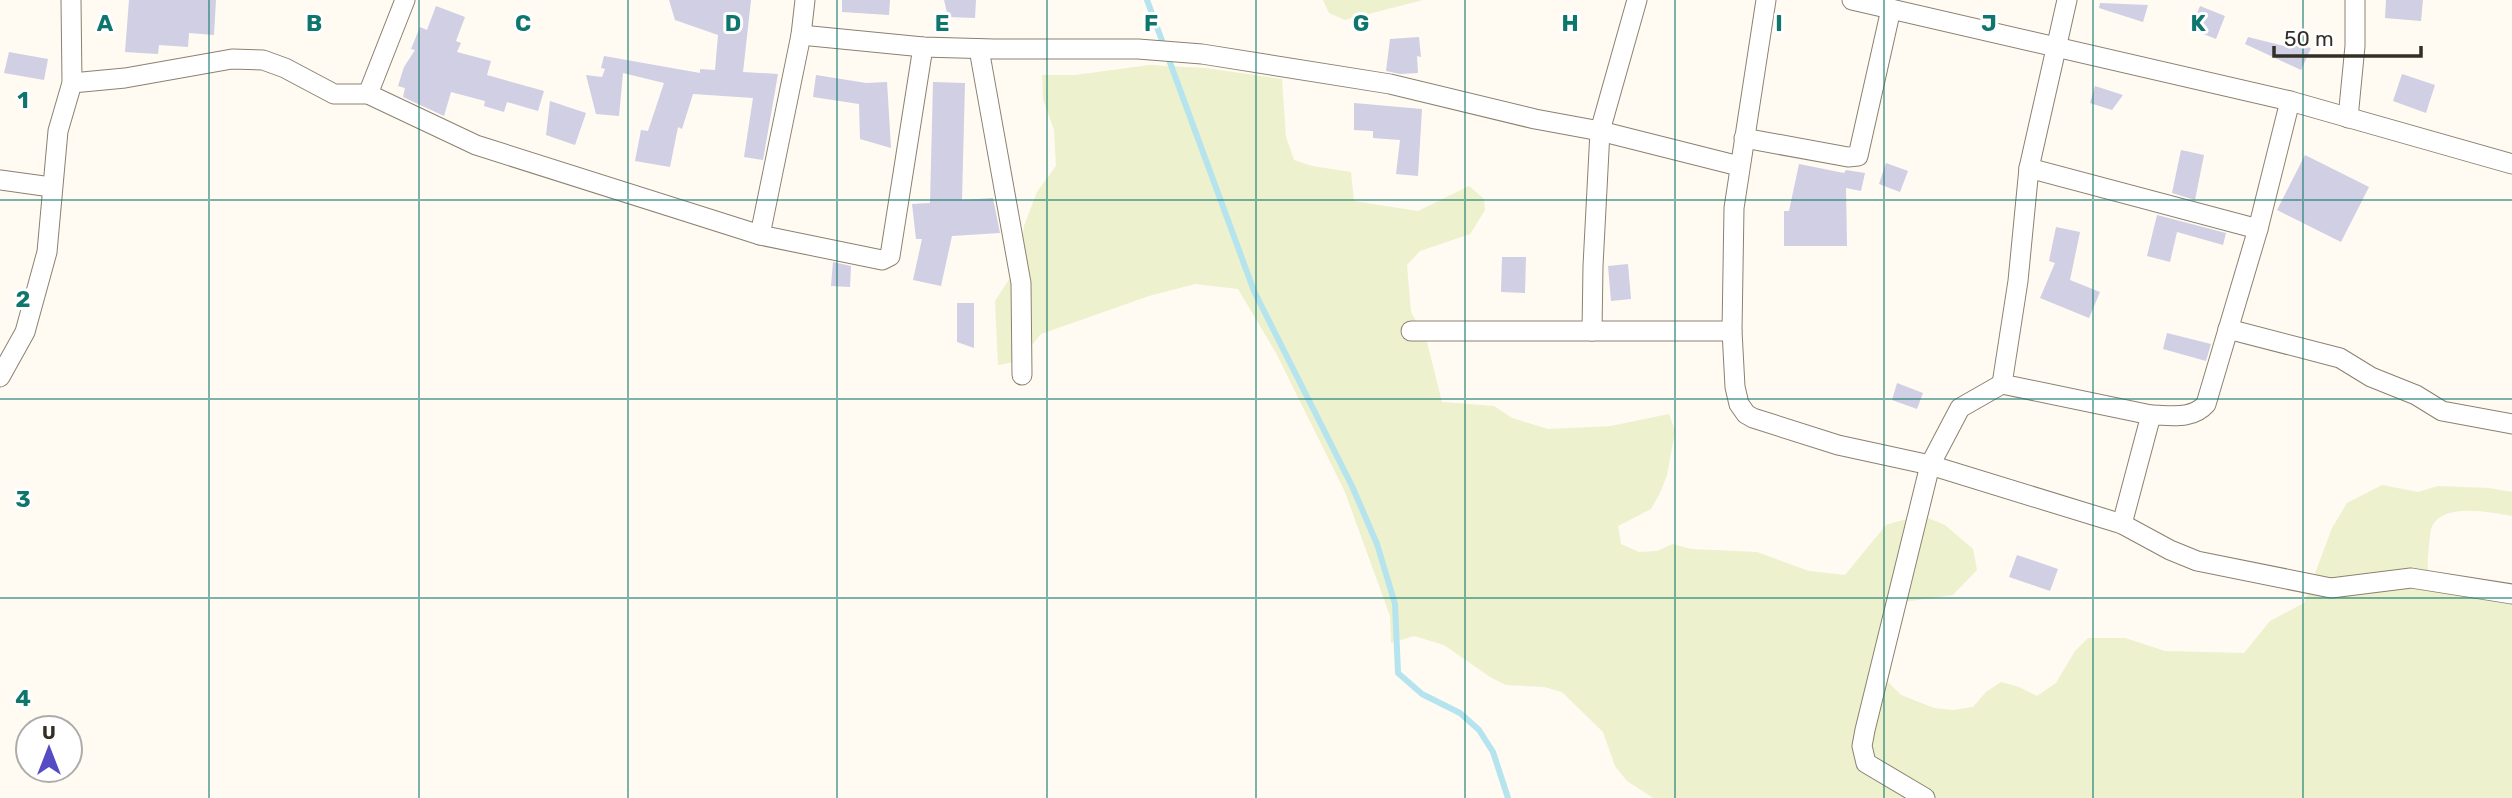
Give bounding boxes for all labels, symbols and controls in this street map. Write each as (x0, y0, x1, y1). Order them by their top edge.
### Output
text: A (97, 9, 114, 37)
text: B (306, 9, 322, 37)
text: C (515, 9, 531, 37)
text: D (725, 9, 741, 37)
text: E (935, 9, 949, 37)
text: F (1144, 9, 1158, 37)
text: G (1353, 9, 1369, 37)
text: H (1561, 9, 1579, 37)
text: I (1775, 9, 1783, 37)
text: J (1981, 9, 1997, 37)
text: K (2190, 9, 2206, 37)
scale bar (2274, 14, 2421, 58)
text: 50 m (2284, 26, 2334, 51)
text: 1 (17, 86, 29, 114)
text: 2 (16, 285, 30, 313)
text: 3 (15, 485, 31, 513)
text: 4 (15, 684, 31, 712)
north arrow (14, 714, 84, 784)
text: U (42, 721, 56, 744)

